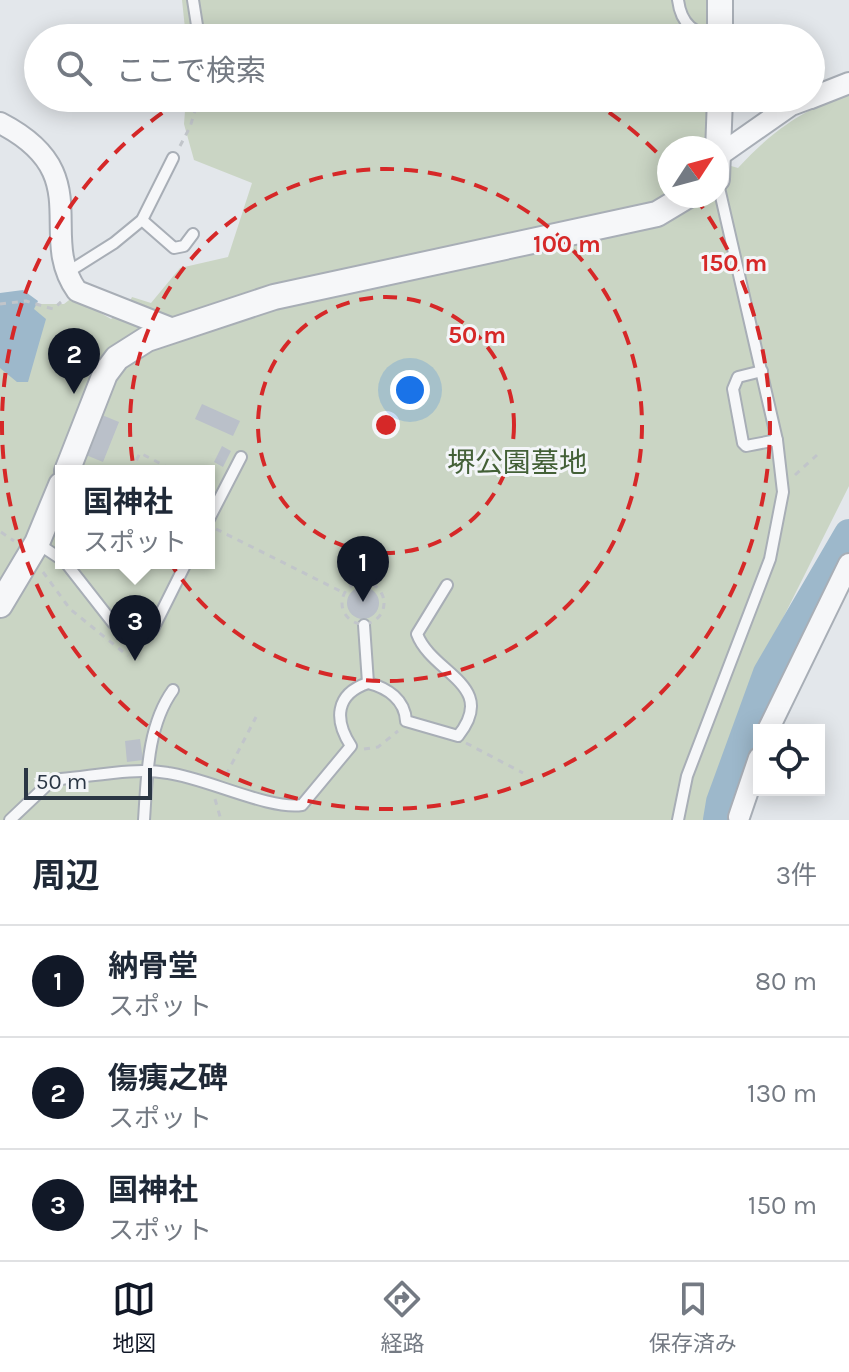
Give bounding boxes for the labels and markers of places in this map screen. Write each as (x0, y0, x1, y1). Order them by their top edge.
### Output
pin: 2 (48, 328, 100, 394)
centre of rings (372, 411, 400, 439)
pin: 1 (337, 536, 389, 602)
pin: 3 (109, 595, 161, 661)

